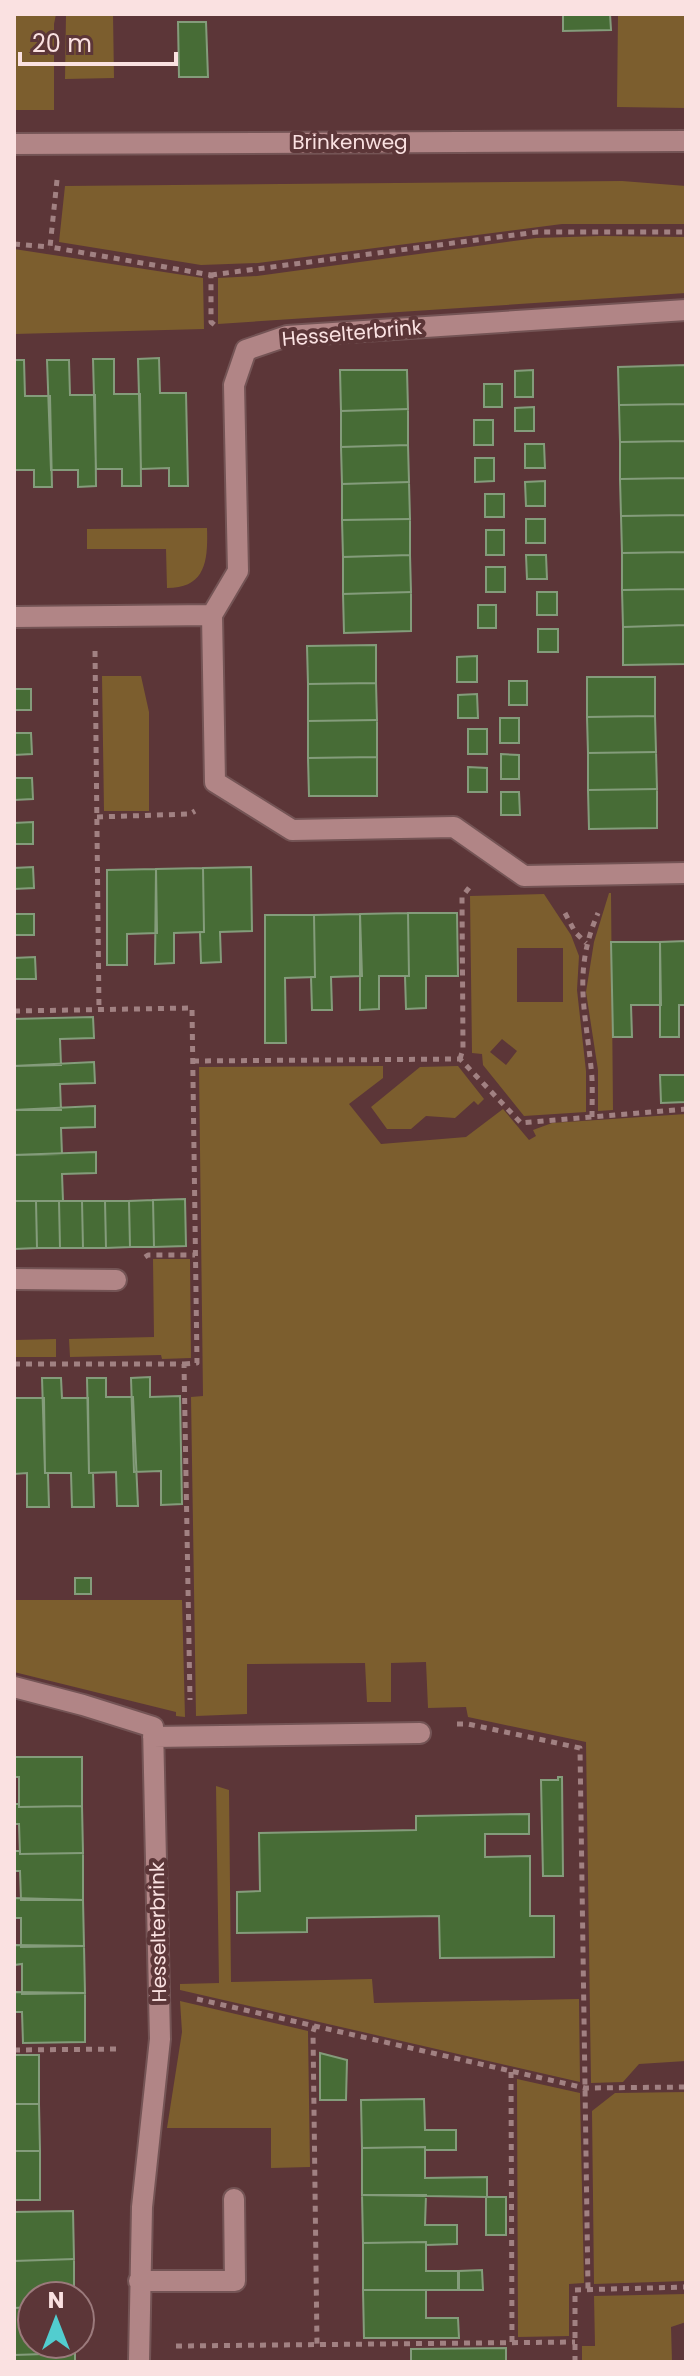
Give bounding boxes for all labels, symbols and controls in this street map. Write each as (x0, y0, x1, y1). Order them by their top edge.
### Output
scale bar (20, 16, 176, 66)
text: 20 m (32, 27, 92, 60)
street label: Brinkenweg (292, 128, 408, 156)
street label: Hesselterbrink (281, 313, 424, 353)
street label: Hesselterbrink (143, 1861, 173, 2003)
north arrow (16, 2280, 96, 2360)
text: N (48, 2285, 64, 2316)

